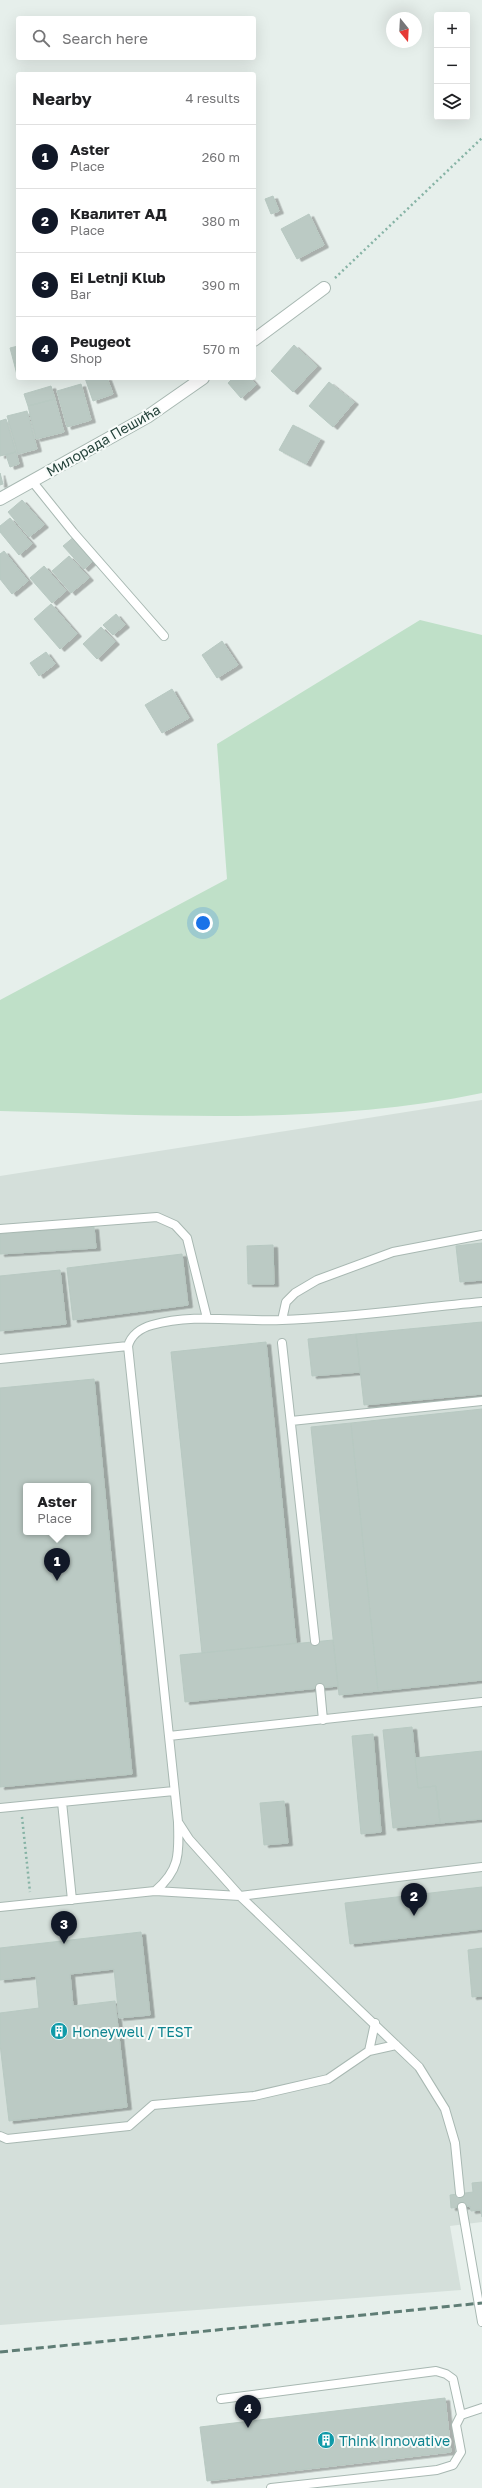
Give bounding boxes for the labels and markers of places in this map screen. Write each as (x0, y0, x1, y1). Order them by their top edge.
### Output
pin: 1 (44, 1548, 70, 1581)
pin: 2 (401, 1883, 427, 1916)
pin: 3 (51, 1911, 77, 1944)
building icon: Honeywell / TEST (49, 2021, 69, 2041)
place label: Honeywell / TEST (72, 2023, 193, 2040)
pin: 4 (235, 2395, 261, 2428)
building icon: Think Innovative (316, 2430, 336, 2450)
place label: Think Innovative (339, 2432, 450, 2449)

